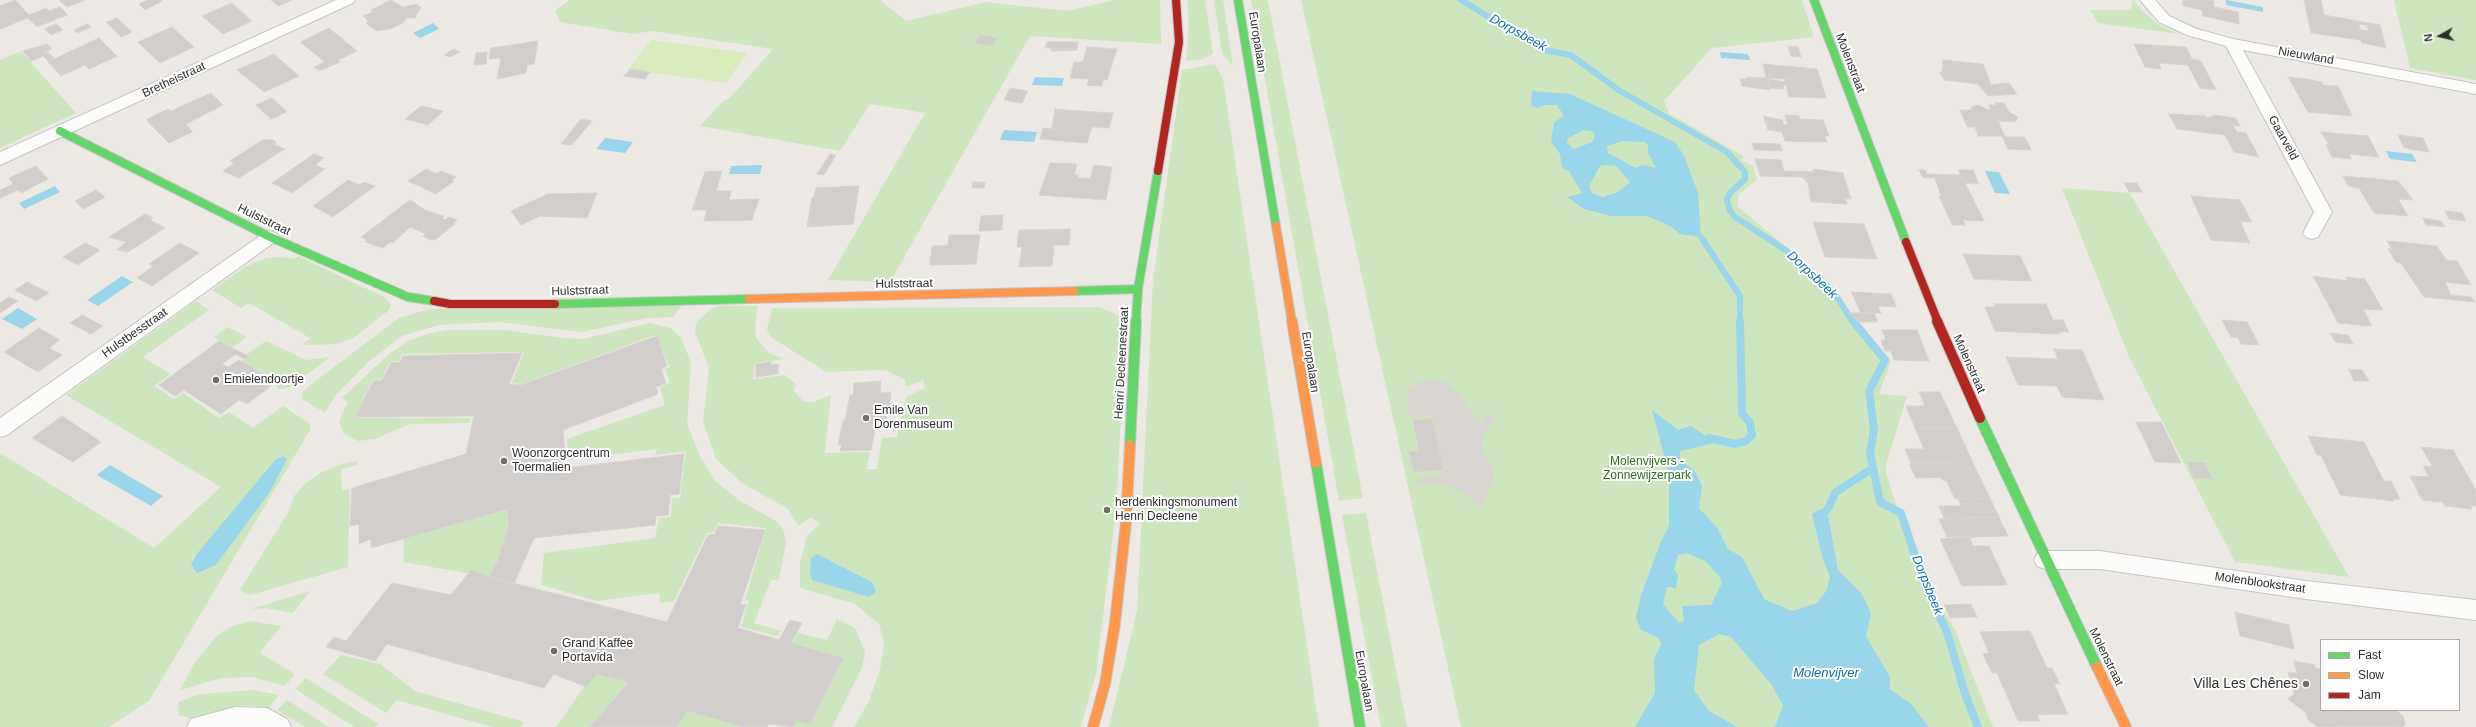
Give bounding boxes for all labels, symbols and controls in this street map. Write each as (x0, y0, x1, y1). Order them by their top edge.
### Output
street label: Europalaan (1245, 11, 1269, 73)
water label: Dorpsbeek (1487, 11, 1549, 55)
north arrow (2420, 16, 2460, 56)
street label: Molenstraat (1832, 31, 1868, 95)
text: N (2422, 33, 2435, 42)
street label: Nieuwland (2277, 44, 2335, 68)
street label: Bretheistraat (140, 59, 208, 101)
street label: Gaarveld (2265, 113, 2301, 163)
street label: Hulststraat (235, 201, 293, 239)
water label: Dorpsbeek (1784, 248, 1840, 302)
street label: Hulststraat (875, 276, 933, 292)
street label: Hulststraat (551, 283, 609, 299)
street label: Hulstbesstraat (99, 305, 171, 361)
street label: Henri Decleenestraat (1112, 306, 1132, 420)
street label: Europalaan (1298, 331, 1322, 393)
street label: Molenstraat (1950, 332, 1988, 396)
place label: Emielendoortje (224, 373, 304, 387)
marker: Emielendoortje (211, 375, 221, 385)
place label: Emile Van Dorenmuseum (874, 404, 953, 432)
marker: Emile Van Dorenmuseum (861, 413, 871, 423)
place label: Woonzorgcentrum Toermalien (512, 447, 610, 475)
park label: Molenvijvers - Zonnewijzerpark (1603, 455, 1691, 483)
marker: Woonzorgcentrum Toermalien (499, 456, 509, 466)
place label: herdenkingsmonument Henri Decleene (1115, 496, 1237, 524)
marker: herdenkingsmonument Henri Decleene (1102, 505, 1112, 515)
water label: Dorpsbeek (1908, 553, 1946, 617)
street label: Molenblookstraat (2214, 570, 2306, 596)
street label: Molenstraat (2086, 626, 2126, 688)
place label: Grand Kaffee Portavida (562, 637, 633, 665)
legend (2320, 639, 2460, 711)
marker: Grand Kaffee Portavida (549, 646, 559, 656)
text: Fast (2358, 648, 2381, 662)
street label: Europalaan (1352, 650, 1376, 712)
water label: Molenvijver (1793, 665, 1859, 681)
text: Slow (2358, 668, 2384, 682)
place label: Villa Les Chênes (2193, 676, 2298, 692)
marker: Villa Les Chênes (2301, 679, 2311, 689)
text: Jam (2358, 688, 2381, 702)

